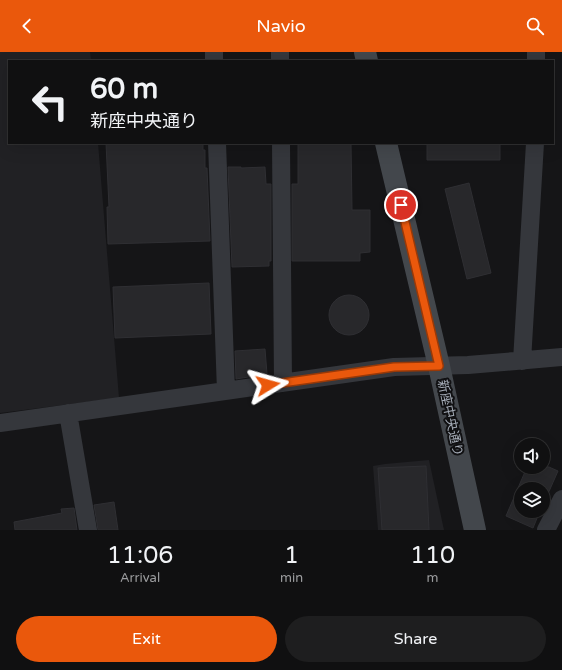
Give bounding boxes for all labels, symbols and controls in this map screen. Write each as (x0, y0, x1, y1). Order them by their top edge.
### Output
icon: back (16, 15, 38, 37)
text: Navio (256, 15, 306, 37)
icon: search (524, 15, 546, 37)
text: 60 m (90, 72, 158, 106)
icon: left (24, 76, 76, 128)
text: 新座中央通り (90, 110, 198, 132)
pin (384, 188, 418, 222)
icon: arrive (390, 194, 412, 216)
position arrow (247, 364, 289, 406)
street label: 新座中央通り (434, 378, 466, 458)
map controls (514, 438, 550, 518)
button: sound (514, 438, 550, 474)
button: layers (514, 482, 550, 518)
text: 11:06 (107, 541, 173, 570)
text: 1 (284, 541, 299, 570)
text: 110 (410, 541, 455, 570)
text: Arrival (120, 570, 160, 586)
text: min (280, 570, 303, 586)
text: m (427, 570, 439, 586)
button: Exit (16, 616, 277, 662)
button: Share (285, 616, 546, 662)

